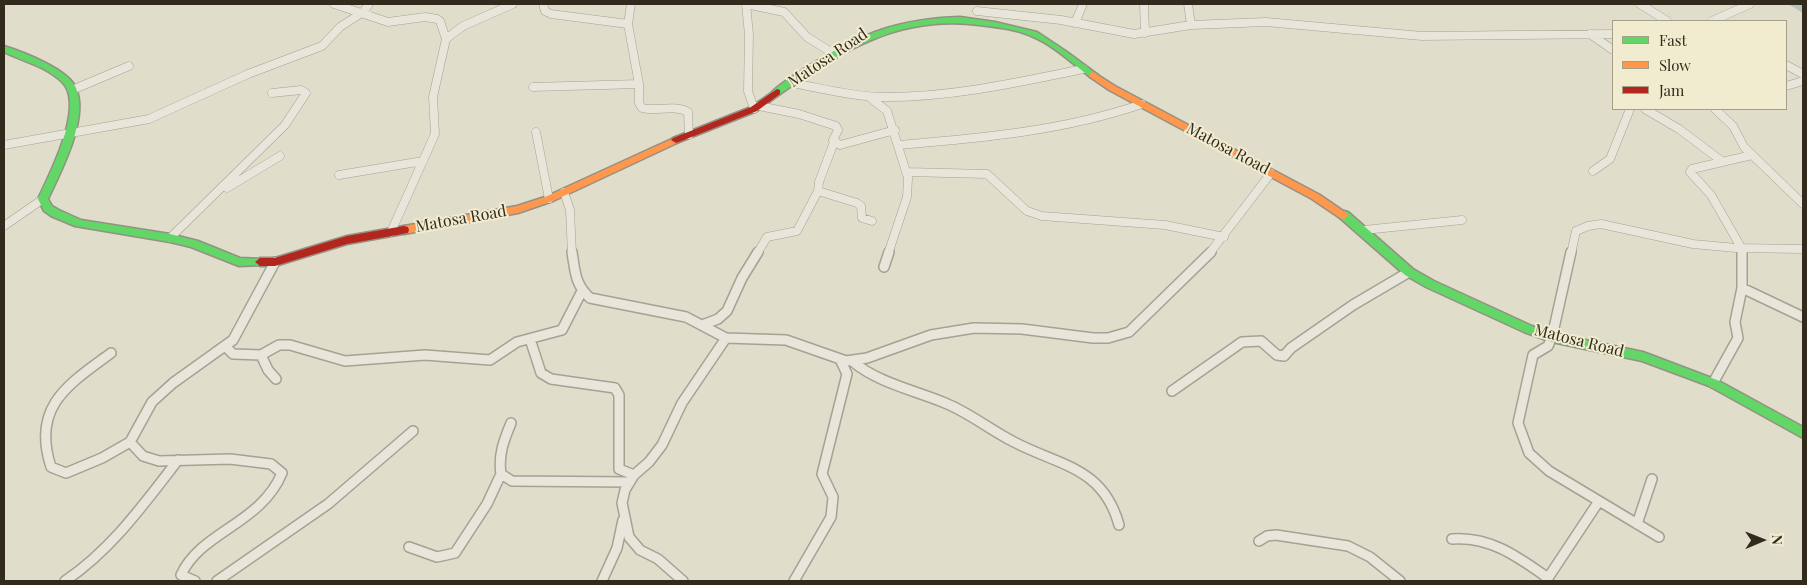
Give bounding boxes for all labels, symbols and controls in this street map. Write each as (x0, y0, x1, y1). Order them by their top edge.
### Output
legend (1612, 20, 1787, 110)
street label: Matosa Road (785, 24, 871, 92)
text: Fast (1659, 30, 1687, 50)
text: Slow (1659, 55, 1691, 75)
text: Jam (1659, 80, 1684, 100)
street label: Matosa Road (1183, 119, 1273, 179)
street label: Matosa Road (414, 202, 508, 236)
street label: Matosa Road (1532, 321, 1626, 361)
north arrow (1737, 515, 1787, 565)
text: N (1768, 535, 1787, 545)

